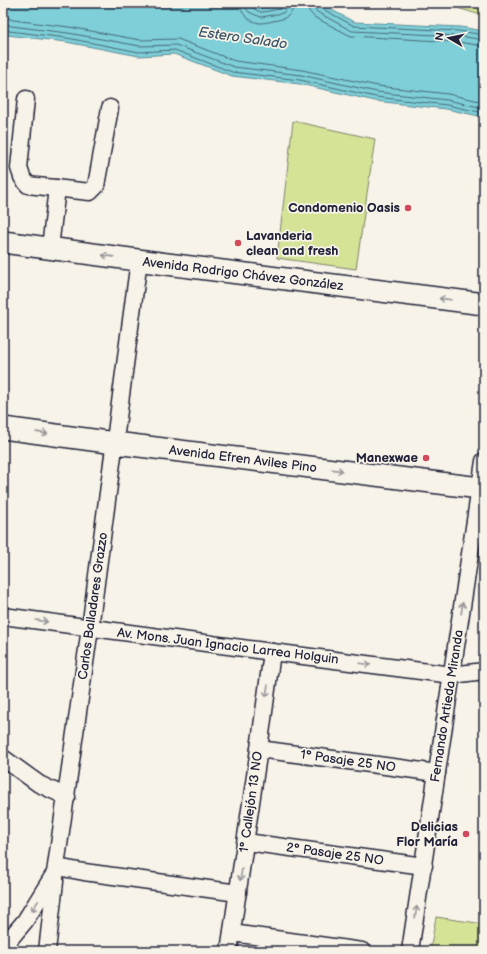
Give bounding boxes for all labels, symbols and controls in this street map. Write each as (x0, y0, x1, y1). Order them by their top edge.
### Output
north arrow (429, 18, 469, 58)
water label: Estero Salado (198, 23, 288, 53)
text: N (433, 31, 447, 42)
place label: Condomenio Oasis (288, 200, 400, 216)
marker: Condomenio Oasis (403, 203, 413, 213)
place label: Lavanderia clean and fresh (246, 228, 338, 259)
marker: Lavanderia clean and fresh (233, 238, 243, 248)
one-way arrow (102, 252, 115, 260)
street label: Avenida Rodrigo Chávez González (142, 254, 345, 294)
one-way arrow (439, 295, 452, 303)
one-way arrow (35, 429, 48, 437)
street label: Avenida Efren Aviles Pino (168, 442, 318, 476)
place label: Manexwae (356, 450, 419, 466)
marker: Manexwae (421, 453, 431, 463)
one-way arrow (330, 466, 343, 474)
street label: Carlos Balladares Grazzo (75, 531, 111, 681)
one-way arrow (458, 602, 466, 615)
one-way arrow (35, 617, 48, 625)
street label: Av. Mons. Juan Ignacio Larrea Holguin (116, 624, 340, 668)
street label: Fernando Artieda Miranda (427, 629, 467, 783)
one-way arrow (358, 660, 371, 668)
one-way arrow (263, 684, 271, 697)
street label: 1° Pasaje 25 NO (299, 746, 397, 776)
street label: 1° Callejón 13 NO (236, 750, 266, 854)
place label: Delicias Flor María (396, 819, 458, 850)
marker: Delicias Flor María (461, 829, 471, 839)
street label: 2° Pasaje 25 NO (285, 839, 385, 869)
one-way arrow (237, 868, 245, 881)
one-way arrow (30, 900, 38, 912)
one-way arrow (412, 906, 420, 919)

